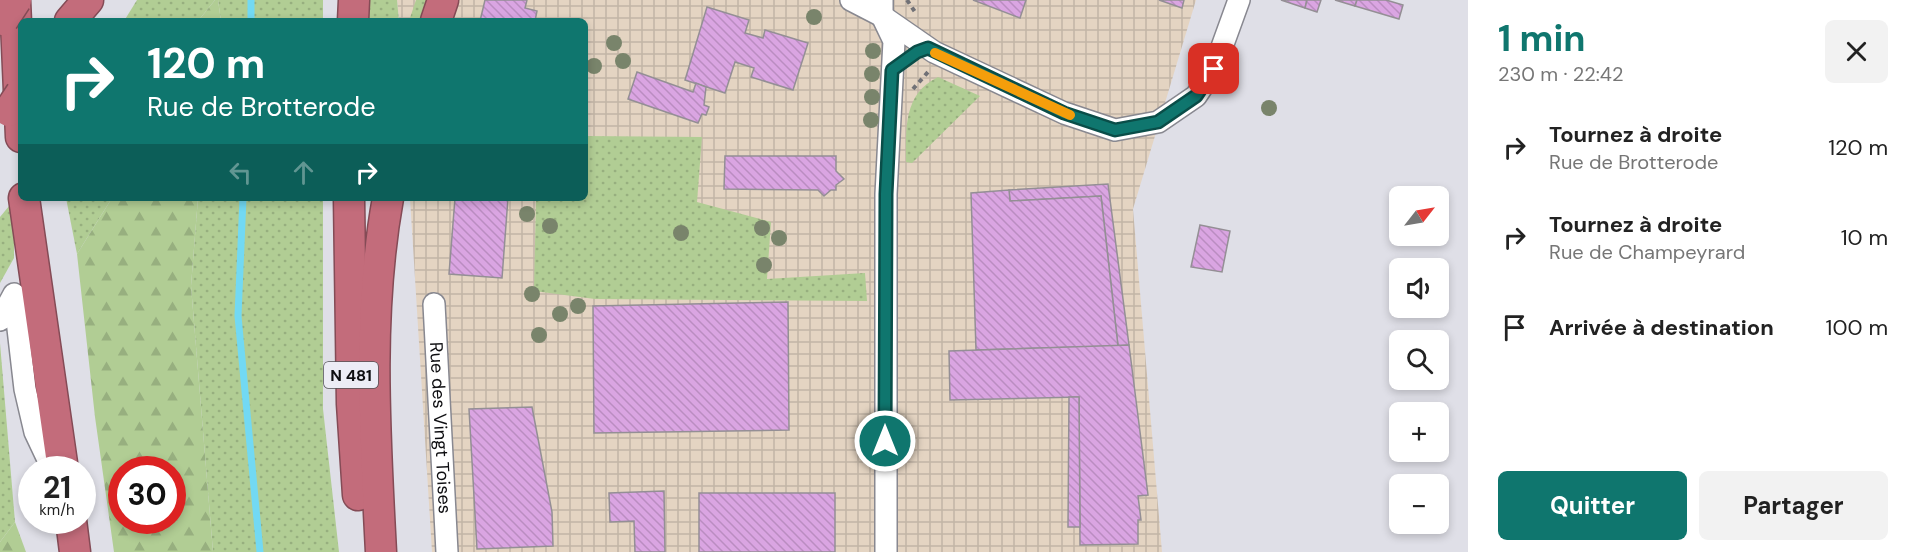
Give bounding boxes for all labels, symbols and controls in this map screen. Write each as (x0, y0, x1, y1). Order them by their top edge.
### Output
text: 1 min (1498, 15, 1586, 62)
button: close (1825, 20, 1888, 83)
text: 120 m (147, 36, 265, 91)
icon: right (48, 42, 126, 120)
pin (1188, 43, 1239, 94)
icon: arrive (1197, 52, 1230, 85)
text: 230 m · 22:42 (1498, 61, 1624, 87)
text: Rue de Brotterode (147, 89, 376, 124)
text: Tournez à droite (1549, 120, 1722, 149)
icon: right (1498, 131, 1531, 164)
text: 120 m (1828, 133, 1888, 162)
text: Rue de Brotterode (1549, 149, 1718, 175)
icon: left (224, 156, 257, 189)
icon: ahead (287, 156, 320, 189)
icon: right (350, 156, 383, 189)
north arrow (1389, 186, 1449, 246)
map controls (1389, 186, 1449, 534)
text: Tournez à droite (1549, 210, 1722, 239)
icon: right (1498, 221, 1531, 254)
text: 10 m (1841, 223, 1888, 252)
text: Rue de Champeyrard (1549, 239, 1745, 265)
button: sound (1389, 258, 1449, 318)
icon: arrive (1498, 311, 1531, 344)
text: Arrivée à destination (1549, 313, 1774, 342)
text: 100 m (1826, 313, 1888, 342)
button: search (1389, 330, 1449, 390)
street label: Rue des Vingt Toises (424, 341, 457, 514)
road number: N 481 (324, 362, 378, 388)
button: + (1389, 402, 1449, 462)
position arrow (853, 409, 917, 473)
speed limit sign: 30 (108, 456, 186, 534)
text: 21 (43, 468, 71, 507)
button: Quitter (1498, 471, 1687, 540)
button: Partager (1699, 471, 1888, 540)
button: − (1389, 474, 1449, 534)
text: km/h (39, 500, 75, 520)

